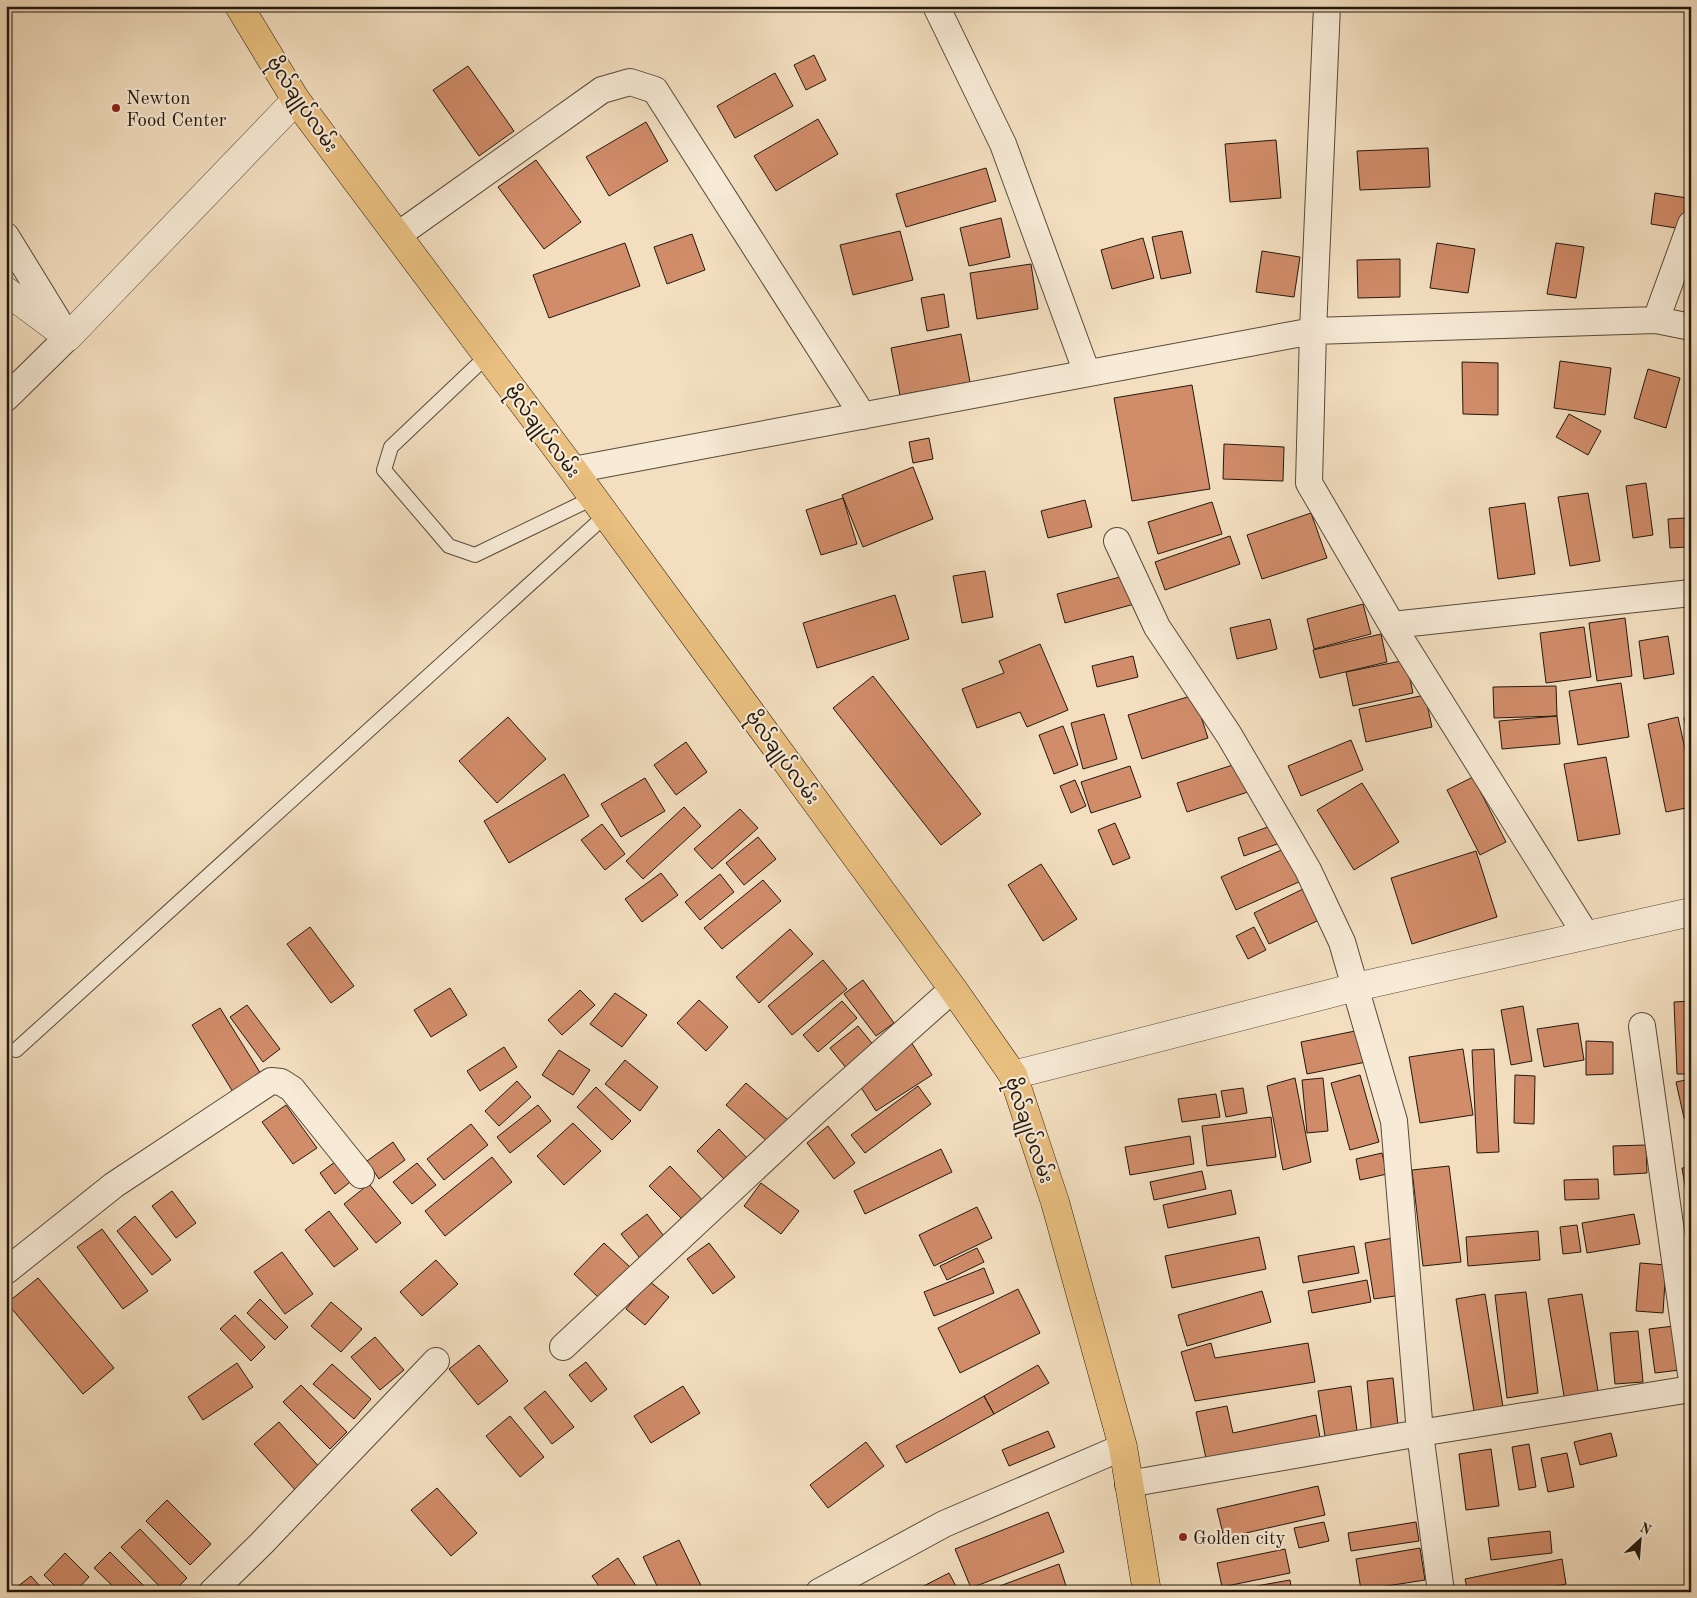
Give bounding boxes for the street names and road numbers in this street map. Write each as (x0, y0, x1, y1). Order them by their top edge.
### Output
street label: ဗိုလ်ချုပ်လမ်း (258, 50, 346, 159)
street label: ဗိုလ်ချုပ်လမ်း (496, 378, 587, 485)
street label: ဗိုလ်ချုပ်လမ်း (737, 704, 827, 812)
street label: ဗိုလ်ချုပ်လမ်း (996, 1073, 1061, 1188)

